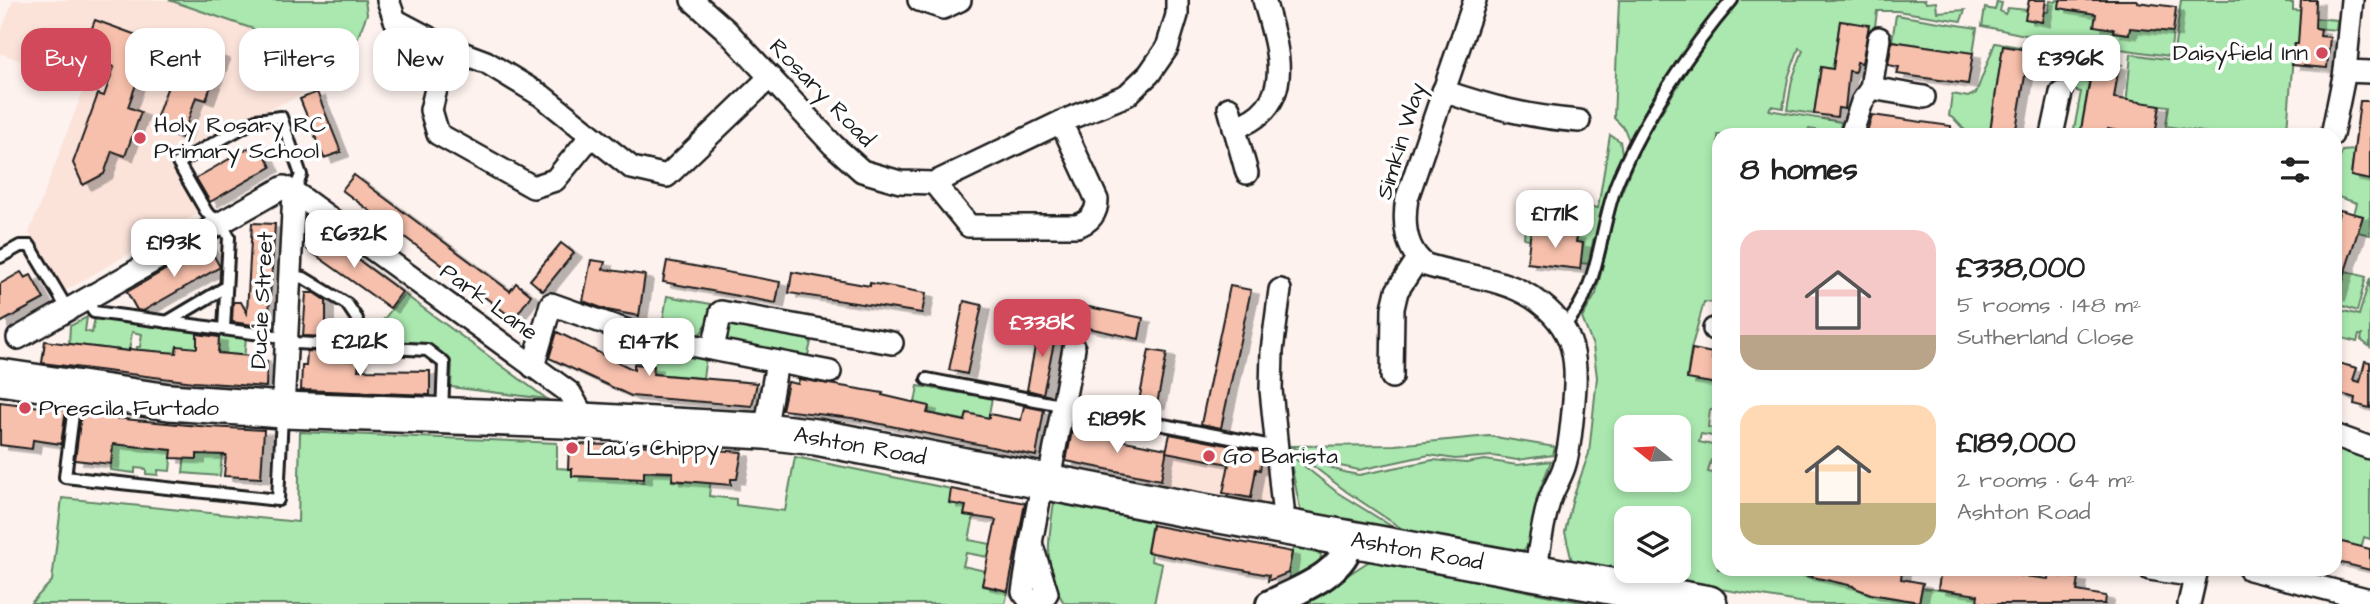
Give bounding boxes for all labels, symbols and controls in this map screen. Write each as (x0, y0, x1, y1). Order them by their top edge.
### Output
chip: Buy (21, 28, 111, 91)
chip: Rent (125, 28, 225, 91)
chip: Filters (239, 28, 359, 91)
chip: New (373, 28, 469, 91)
street label: Rosary Road (761, 32, 882, 155)
pin: £396K (2022, 36, 2120, 95)
place label: Daisyfield Inn (2173, 37, 2308, 70)
text: £396K (2038, 42, 2104, 74)
marker: Daisyfield Inn (2314, 45, 2330, 61)
street label: Simkin Way (1368, 78, 1435, 204)
place label: Holy Rosary RC Primary School (154, 109, 326, 168)
marker: Holy Rosary RC Primary School (132, 130, 148, 146)
text: 8 homes (1740, 149, 1858, 191)
icon: filters (2276, 151, 2314, 189)
pin: £171K (1506, 190, 1604, 250)
text: £171K (1532, 197, 1578, 229)
pin: £632K (305, 210, 403, 270)
text: £632K (321, 217, 387, 249)
pin: £193K (125, 219, 223, 279)
text: £193K (147, 226, 201, 258)
street label: Ducie Street (242, 230, 282, 369)
text: £338,000 (1957, 247, 2085, 289)
street label: Park Lane (433, 256, 545, 348)
icon: home (1796, 258, 1880, 342)
text: 5 rooms · 148 m² (1957, 289, 2141, 321)
pin: £338K (993, 300, 1091, 359)
text: £338K (1010, 306, 1074, 338)
pin: £212K (311, 318, 409, 378)
pin: £147K (600, 318, 698, 378)
text: Sutherland Close (1957, 321, 2134, 353)
text: £212K (332, 325, 388, 357)
text: £147K (619, 325, 679, 357)
place label: Prescila Furtado (39, 392, 219, 424)
pin: £189K (1068, 396, 1166, 455)
marker: Prescila Furtado (17, 400, 33, 416)
text: £189K (1088, 402, 1146, 434)
north arrow (1614, 415, 1690, 492)
map controls (1614, 415, 1691, 583)
street label: Ashton Road (792, 419, 929, 473)
text: £189,000 (1957, 422, 2076, 464)
place label: Lau's Chippy (586, 432, 720, 465)
icon: home (1796, 433, 1880, 517)
marker: Lau's Chippy (564, 440, 580, 456)
place label: Go Barista (1223, 440, 1338, 472)
marker: Go Barista (1201, 448, 1217, 464)
text: 2 rooms · 64 m² (1957, 464, 2135, 496)
text: Ashton Road (1957, 496, 2090, 528)
button: layers (1614, 506, 1691, 583)
street label: Ashton Road (1349, 524, 1486, 578)

